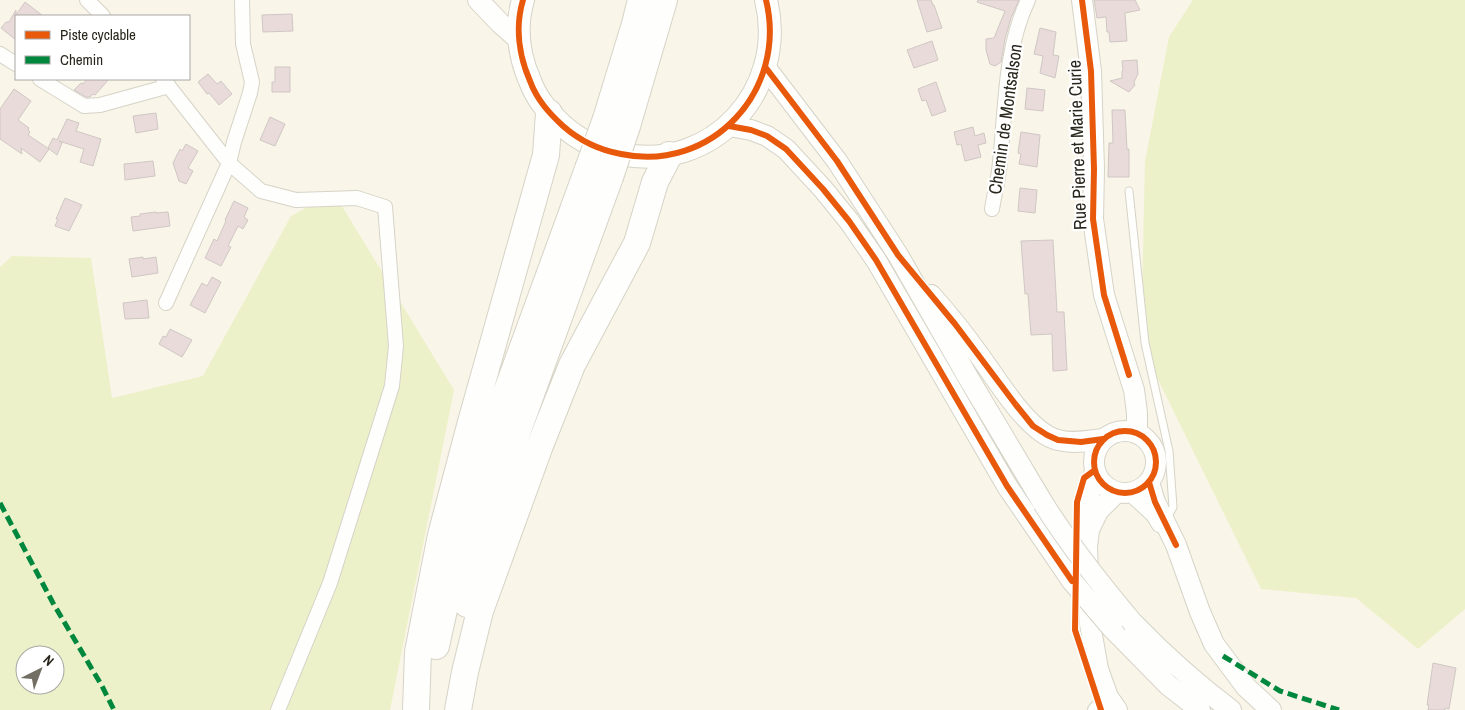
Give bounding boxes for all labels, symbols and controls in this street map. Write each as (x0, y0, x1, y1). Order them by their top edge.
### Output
legend (15, 15, 190, 80)
text: Piste cyclable (60, 24, 136, 45)
street label: Chemin de Montsalson (982, 42, 1028, 196)
text: Chemin (60, 49, 103, 70)
street label: Rue Pierre et Marie Curie (1062, 60, 1092, 230)
north arrow (15, 645, 65, 695)
text: N (40, 651, 58, 670)

